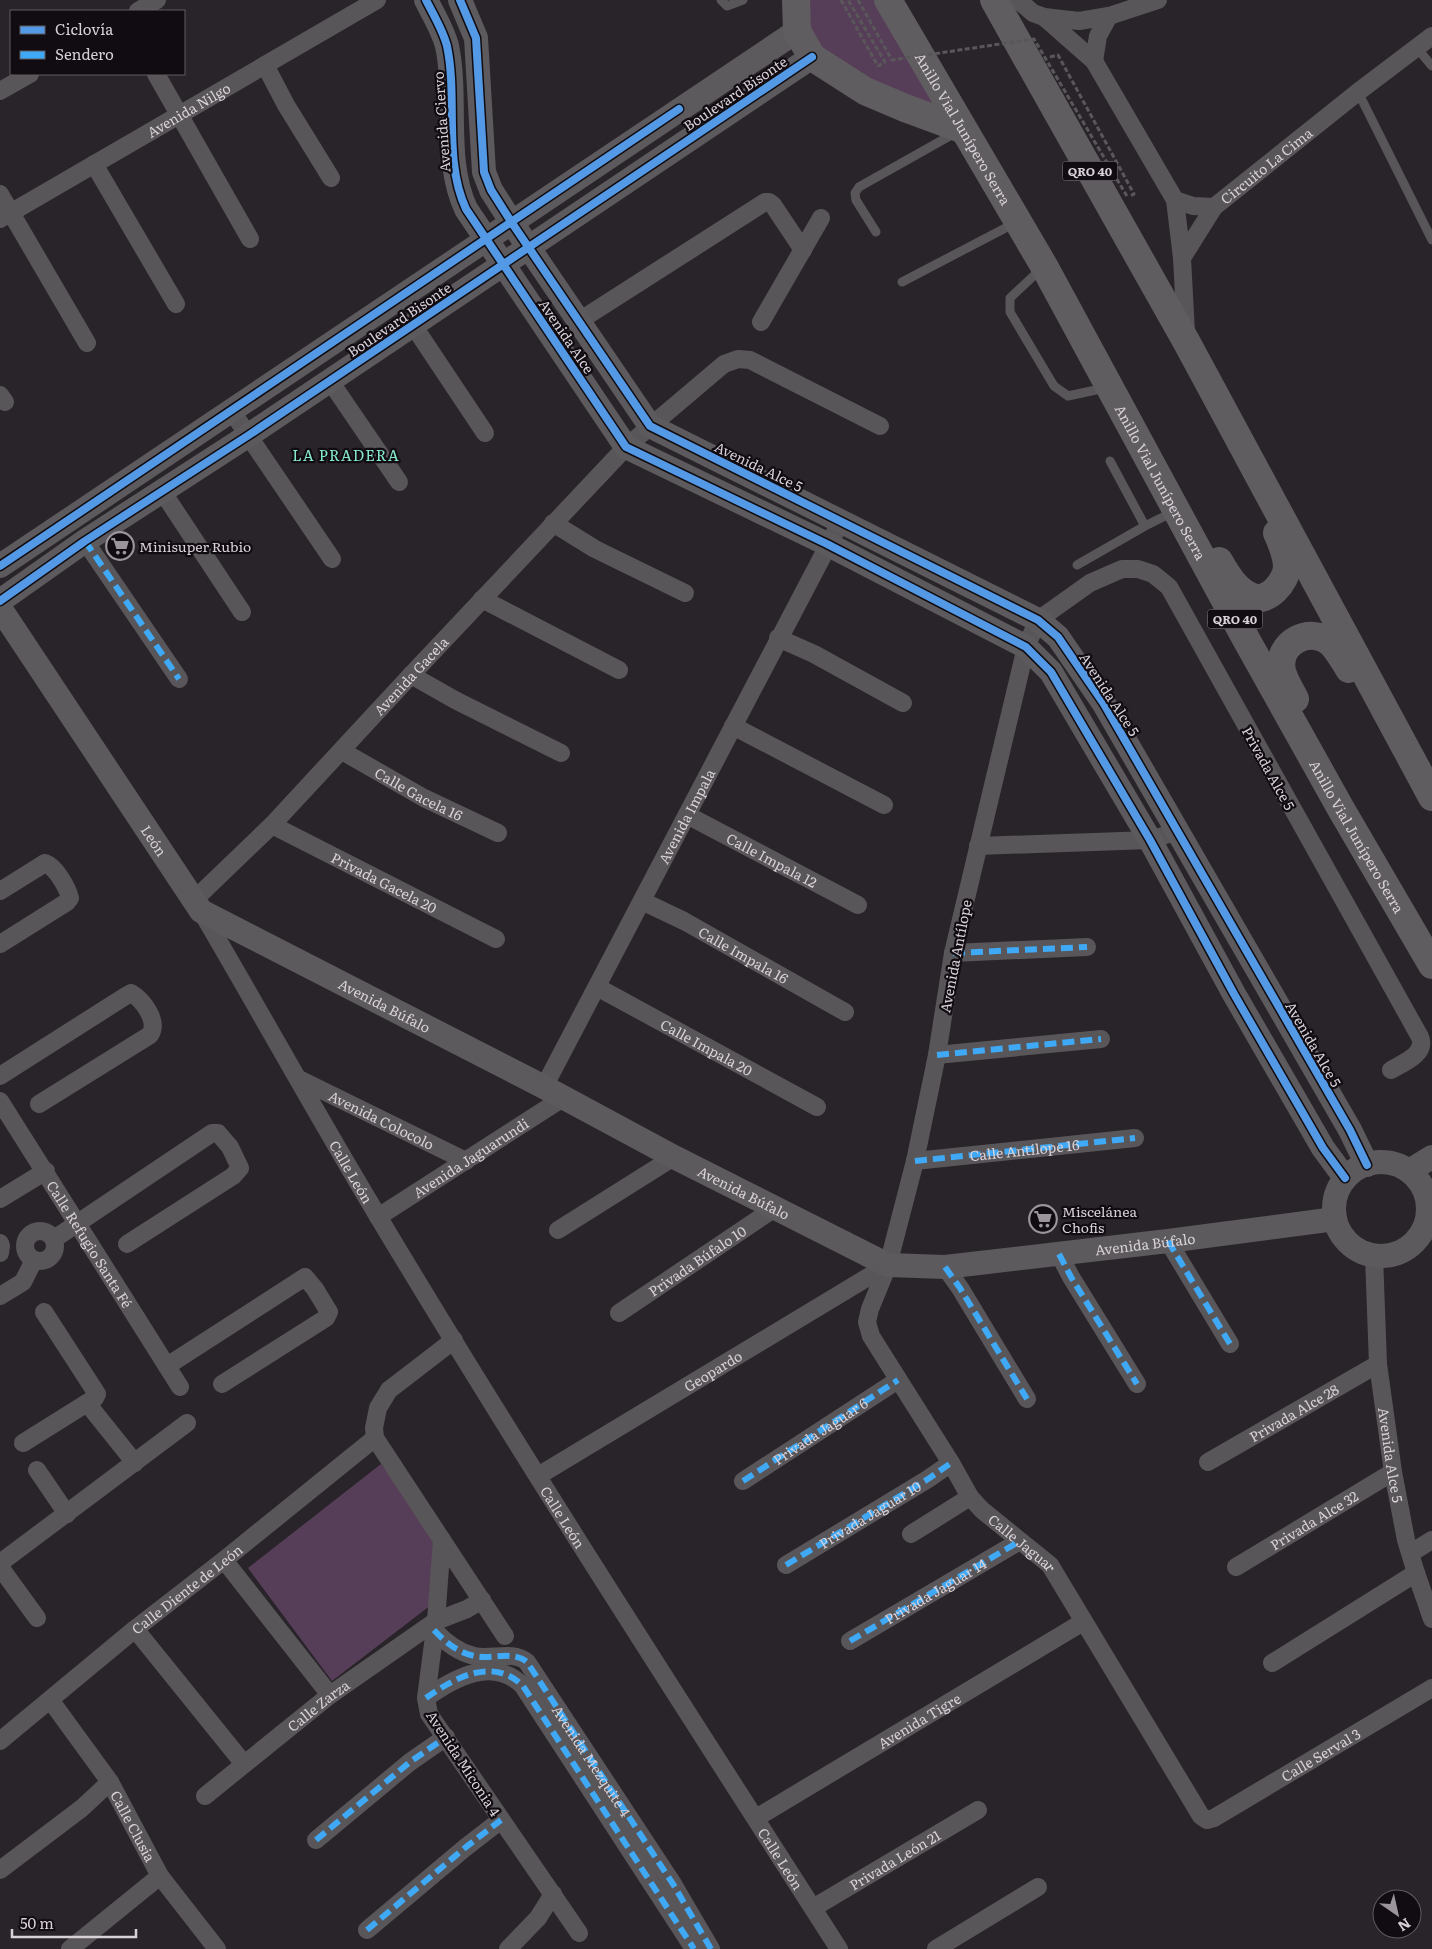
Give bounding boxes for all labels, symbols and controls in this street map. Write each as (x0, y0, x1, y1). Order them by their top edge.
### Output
legend (10, 10, 185, 75)
text: Ciclovía (55, 17, 114, 40)
text: Sendero (55, 42, 114, 65)
street label: Anillo Vial Junípero Serra (911, 48, 1016, 209)
street label: Boulevard Bisonte (679, 51, 791, 135)
street label: Avenida Ciervo (427, 71, 455, 173)
street label: Avenida Nilgo (143, 77, 234, 142)
street label: Circuito La Cima (1216, 122, 1317, 208)
road number: QRO 40 (1062, 162, 1118, 180)
street label: Boulevard Bisonte (343, 277, 455, 361)
street label: Avenida Alce (535, 295, 599, 377)
street label: Anillo Vial Junípero Serra (1111, 401, 1211, 564)
street label: Avenida Alce 5 (712, 436, 806, 496)
district label: LA PRADERA (292, 443, 400, 466)
supermarket icon: Minisuper Rubio (105, 531, 135, 561)
place label: Minisuper Rubio (139, 536, 251, 556)
road number: QRO 40 (1208, 610, 1262, 628)
street label: Avenida Gacela (369, 632, 453, 719)
street label: Avenida Alce 5 (1076, 648, 1144, 740)
street label: Privada Alce 5 (1238, 723, 1300, 813)
street label: Anillo Vial Junípero Serra (1305, 756, 1410, 917)
street label: Calle Gacela 16 (371, 762, 467, 825)
street label: Avenida Impala (653, 765, 720, 867)
street label: León (137, 821, 172, 860)
street label: Calle Impala 12 (723, 828, 821, 892)
street label: Privada Gacela 20 (328, 847, 441, 917)
street label: Avenida Antílope (934, 898, 976, 1014)
street label: Calle Impala 16 (695, 921, 793, 988)
street label: Avenida Búfalo (335, 973, 434, 1037)
street label: Avenida Alce 5 (1281, 997, 1347, 1091)
street label: Calle Impala 20 (657, 1014, 756, 1080)
street label: Avenida Colocolo (325, 1085, 438, 1154)
street label: Avenida Jaguarundi (409, 1113, 532, 1202)
street label: Calle Antílope 16 (968, 1134, 1081, 1165)
street label: Calle León (325, 1136, 378, 1207)
street label: Avenida Búfalo (694, 1161, 793, 1224)
street label: Calle Refugio Santa Fé (42, 1176, 138, 1312)
place label: Miscelánea Chofis (1062, 1201, 1137, 1237)
supermarket icon: Miscelánea Chofis (1028, 1204, 1058, 1234)
street label: Privada Búfalo 10 (644, 1220, 750, 1301)
street label: Avenida Búfalo (1094, 1228, 1196, 1259)
street label: Geopardo (680, 1345, 746, 1396)
street label: Privada Alce 28 (1245, 1379, 1343, 1446)
street label: Privada Jaguar 6 (769, 1392, 872, 1469)
street label: Avenida Alce 5 (1374, 1406, 1409, 1504)
street label: Privada Jaguar 10 (815, 1476, 925, 1553)
street label: Calle León (536, 1482, 590, 1552)
street label: Privada Alce 32 (1266, 1485, 1362, 1554)
street label: Calle Jaguar (984, 1509, 1062, 1575)
street label: Calle Diente de León (127, 1539, 246, 1638)
street label: Privada Jaguar 14 (881, 1553, 990, 1629)
street label: Calle Zarza (283, 1674, 354, 1736)
street label: Avenida Tigre (874, 1688, 964, 1753)
street label: Avenida Mezquite 4 (548, 1701, 636, 1821)
street label: Avenida Miconia 4 (422, 1706, 506, 1820)
street label: Calle Serval 3 (1277, 1723, 1364, 1786)
street label: Calle Clusia (106, 1787, 161, 1866)
street label: Calle León (754, 1824, 808, 1893)
street label: Privada León 21 (845, 1824, 944, 1894)
north arrow (1372, 1889, 1422, 1939)
scale bar (12, 1906, 136, 1938)
text: 50 m (20, 1911, 54, 1934)
text: N (1394, 1914, 1415, 1937)

